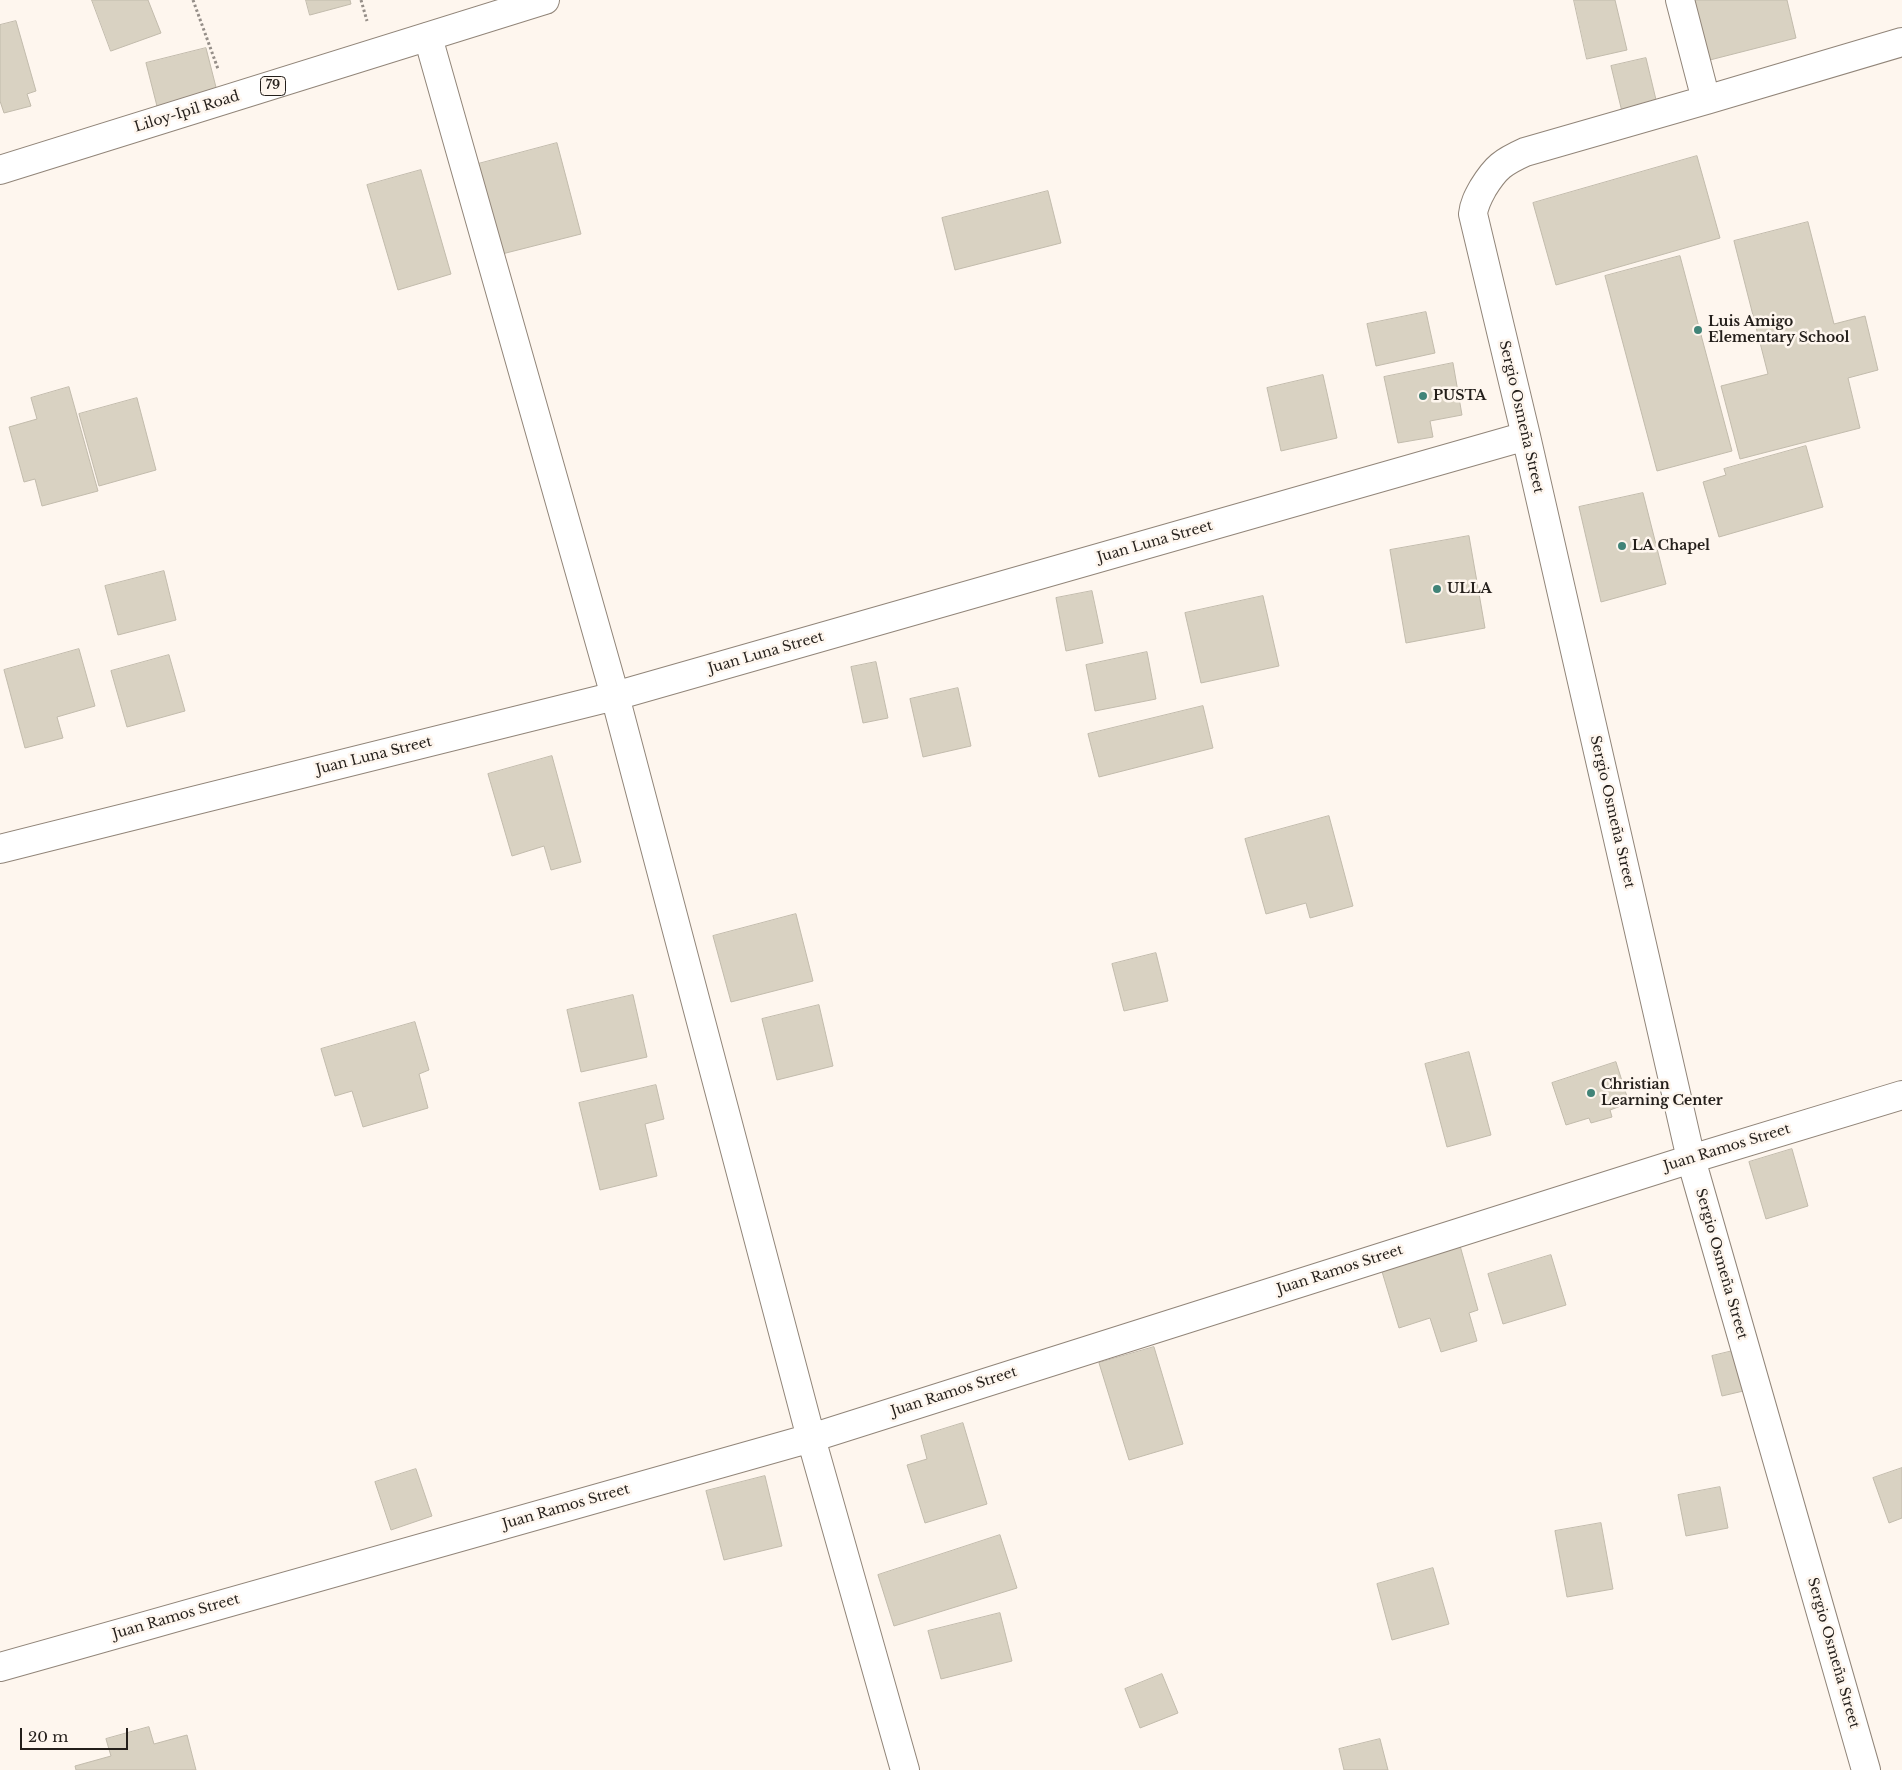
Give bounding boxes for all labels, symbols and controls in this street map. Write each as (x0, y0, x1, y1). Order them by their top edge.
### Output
road number: 79 (260, 76, 286, 95)
street label: Liloy-Ipil Road (132, 88, 242, 136)
place label: Luis Amigo Elementary School (1708, 314, 1849, 347)
marker: Luis Amigo Elementary School (1692, 324, 1704, 336)
street label: Sergio Osmeña Street (1495, 339, 1547, 495)
place label: PUSTA (1433, 388, 1486, 404)
marker: PUSTA (1417, 390, 1429, 402)
street label: Juan Luna Street (1095, 518, 1215, 566)
place label: LA Chapel (1632, 538, 1710, 554)
marker: LA Chapel (1616, 540, 1628, 552)
place label: ULLA (1447, 581, 1492, 597)
marker: ULLA (1431, 583, 1443, 595)
street label: Juan Luna Street (706, 629, 826, 677)
street label: Juan Luna Street (314, 733, 434, 779)
street label: Sergio Osmeña Street (1586, 734, 1638, 890)
place label: Christian Learning Center (1601, 1077, 1723, 1110)
marker: Christian Learning Center (1585, 1087, 1597, 1099)
street label: Juan Ramos Street (1662, 1121, 1792, 1175)
street label: Sergio Osmeña Street (1691, 1187, 1751, 1341)
street label: Juan Ramos Street (1275, 1242, 1405, 1298)
street label: Juan Ramos Street (889, 1364, 1019, 1420)
street label: Juan Ramos Street (500, 1481, 632, 1533)
street label: Sergio Osmeña Street (1803, 1576, 1863, 1730)
street label: Juan Ramos Street (110, 1591, 242, 1643)
scale bar (22, 1718, 130, 1750)
text: 20 m (28, 1727, 68, 1746)

